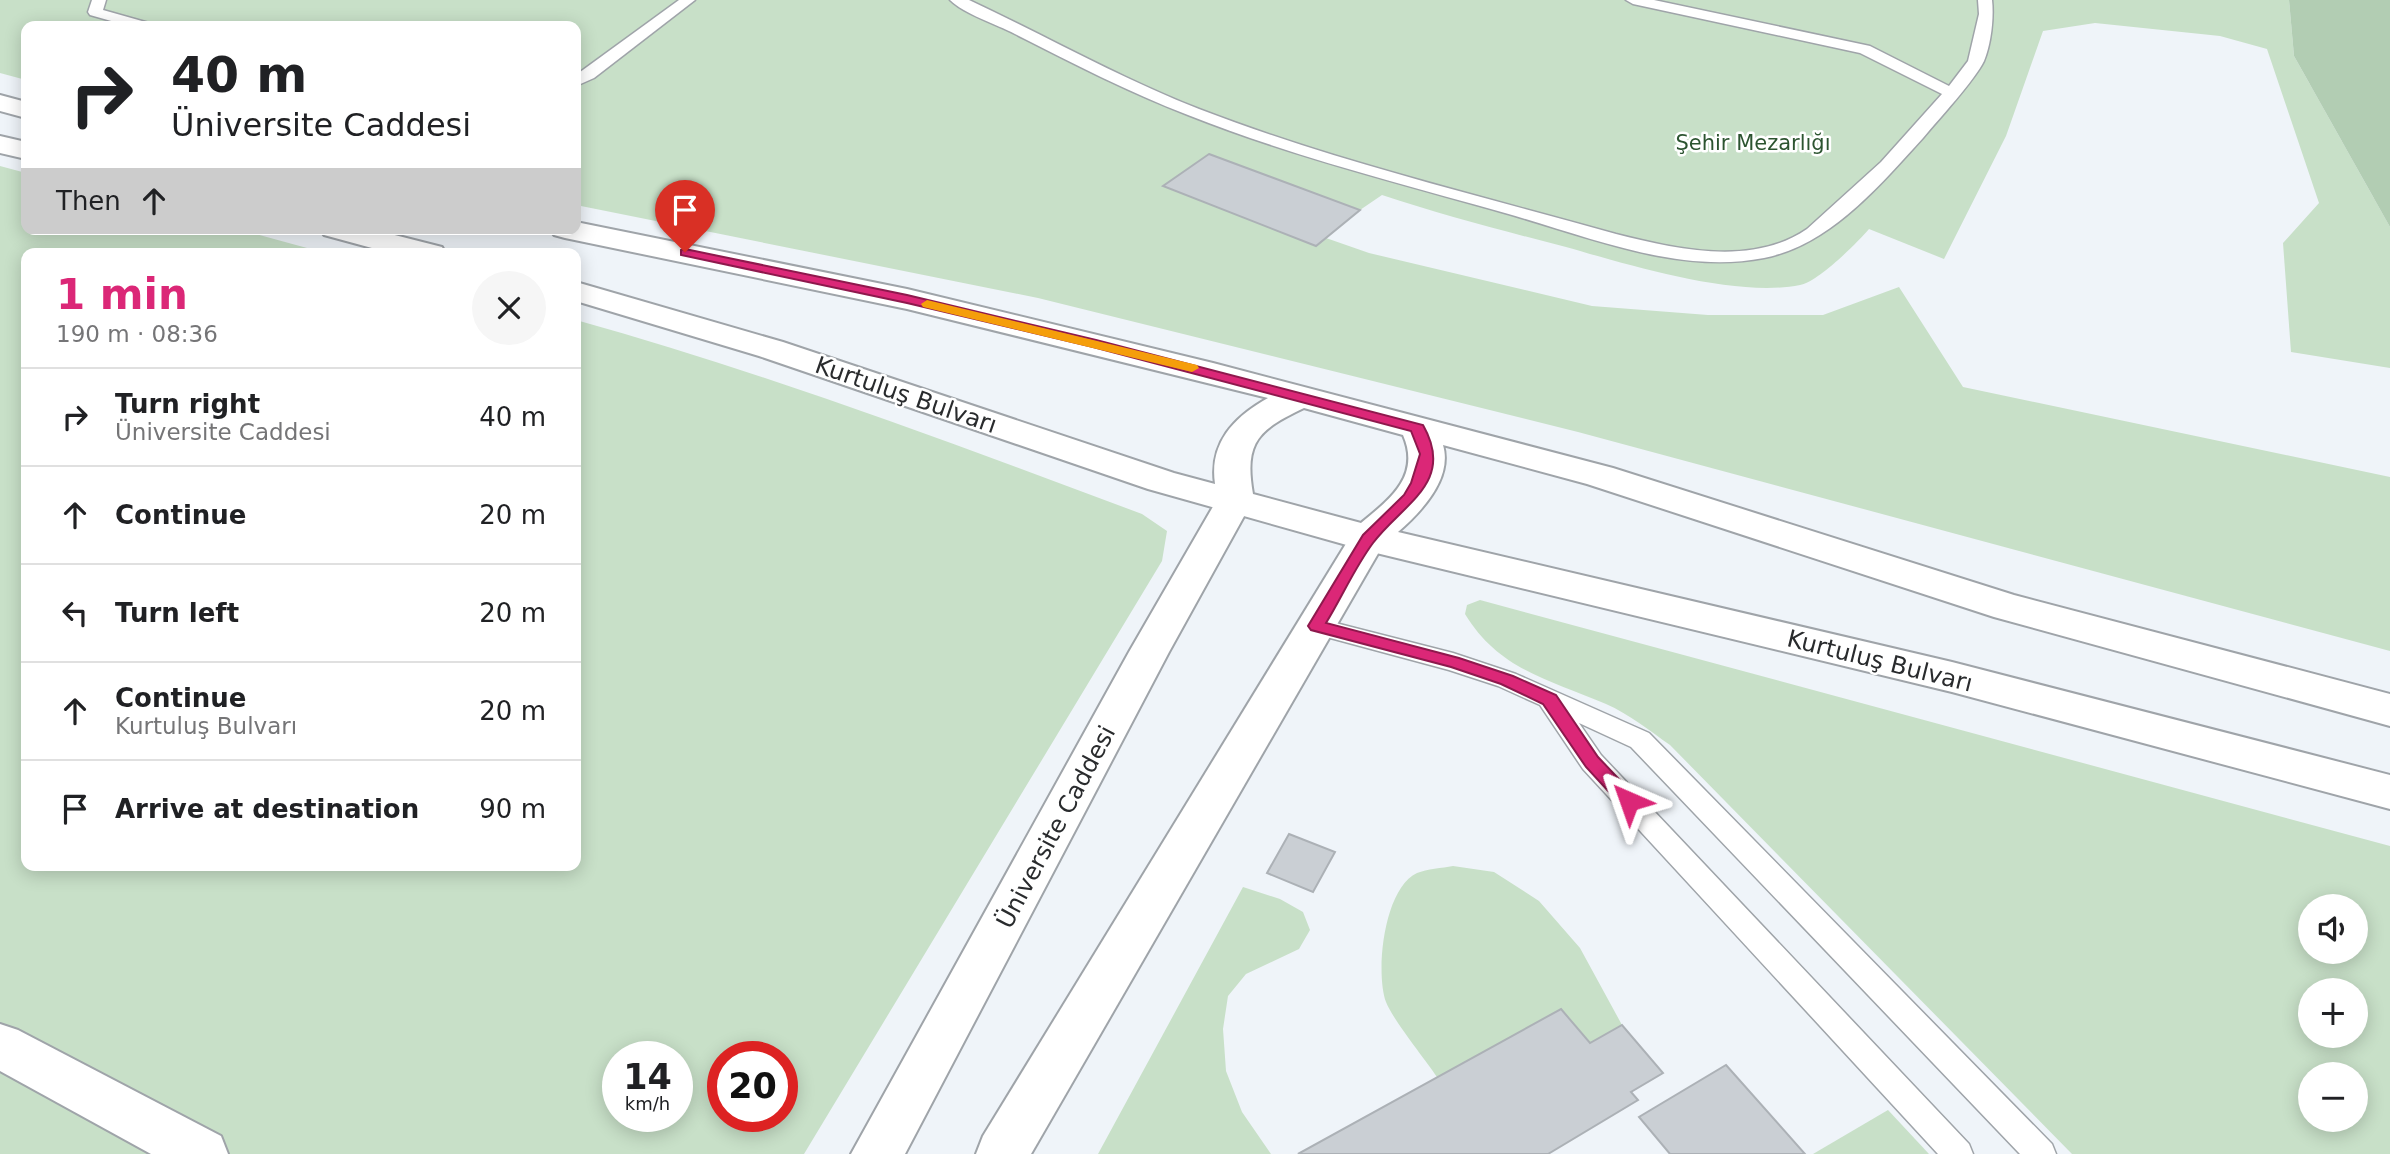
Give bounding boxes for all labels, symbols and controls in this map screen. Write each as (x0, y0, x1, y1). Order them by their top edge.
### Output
text: 40 m (171, 47, 307, 104)
icon: right (56, 49, 147, 140)
text: Üniversite Caddesi (171, 106, 471, 144)
park label: Şehir Mezarlığı (1675, 131, 1831, 155)
pin (655, 180, 715, 252)
icon: ahead (135, 182, 173, 220)
text: Then (56, 186, 121, 216)
icon: arrive (666, 191, 704, 229)
text: 1 min (56, 270, 188, 319)
button: close (472, 271, 546, 345)
text: 190 m · 08:36 (56, 321, 218, 347)
street label: Kurtuluş Bulvarı (812, 351, 1000, 439)
text: Turn right (115, 389, 260, 419)
icon: right (56, 398, 94, 436)
text: 40 m (479, 402, 546, 432)
text: Üniversite Caddesi (115, 419, 331, 445)
icon: ahead (56, 496, 94, 534)
text: Continue (115, 500, 246, 530)
text: 20 m (479, 500, 546, 530)
icon: left (56, 594, 94, 632)
text: Turn left (115, 598, 239, 628)
text: 20 m (479, 598, 546, 628)
street label: Kurtuluş Bulvarı (1784, 624, 1976, 698)
text: Continue (115, 683, 246, 713)
icon: ahead (56, 692, 94, 730)
text: 20 m (479, 696, 546, 726)
text: Kurtuluş Bulvarı (115, 713, 297, 739)
street label: Üniversite Caddesi (990, 721, 1121, 933)
position arrow (1592, 764, 1666, 838)
icon: arrive (56, 790, 94, 828)
text: Arrive at destination (115, 794, 419, 824)
text: 90 m (479, 794, 546, 824)
map controls (2298, 894, 2368, 1132)
button: sound (2298, 894, 2368, 964)
button: + (2298, 978, 2368, 1048)
speed limit sign: 20 (707, 1041, 798, 1132)
text: 14 (623, 1057, 672, 1097)
button: − (2298, 1062, 2368, 1132)
text: km/h (625, 1093, 670, 1114)

